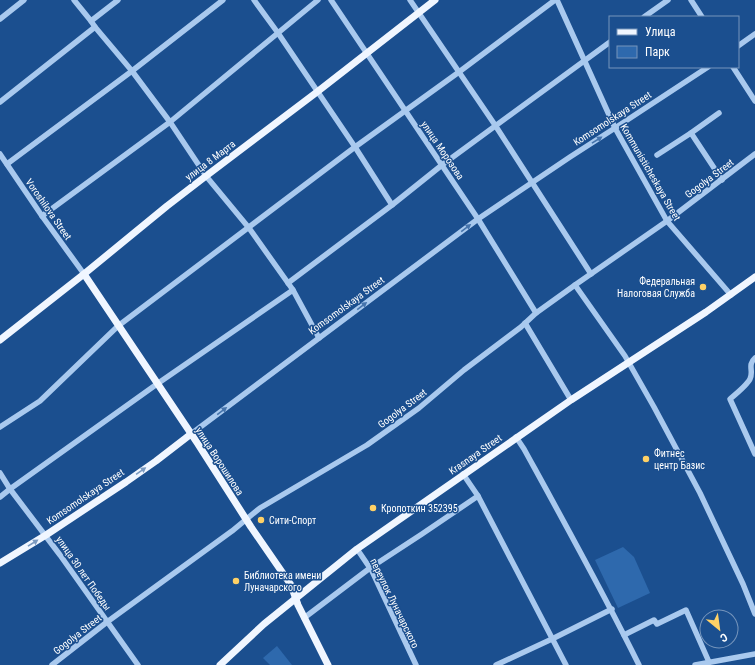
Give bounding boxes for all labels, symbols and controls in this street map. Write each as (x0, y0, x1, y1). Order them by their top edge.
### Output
legend (609, 16, 739, 68)
text: Улица (645, 25, 676, 39)
text: Парк (645, 45, 670, 59)
street label: Komsomolskaya Street (571, 89, 653, 148)
street label: улица Морозова (419, 119, 466, 182)
street label: Kommunisticheskaya Street (618, 122, 683, 223)
one-way arrow (592, 136, 602, 144)
street label: улица 8 Марта (183, 138, 238, 183)
street label: Gogolya Street (683, 157, 736, 200)
street label: Voroshilova Street (23, 177, 74, 242)
one-way arrow (461, 225, 471, 233)
street label: Komsomolskaya Street (306, 274, 386, 337)
place label: Федеральная Налоговая Служба (617, 275, 695, 299)
marker: Федеральная Налоговая Служба (698, 282, 708, 292)
one-way arrow (357, 303, 367, 311)
street label: Gogolya Street (376, 387, 429, 430)
one-way arrow (217, 406, 228, 415)
street label: улица Ворошилова (193, 425, 246, 498)
street label: Krasnaya Street (447, 432, 504, 477)
place label: Фитнес центр Базис (654, 447, 705, 471)
marker: Фитнес центр Базис (641, 454, 651, 464)
street label: Komsomolskaya Street (45, 466, 126, 526)
one-way arrow (136, 467, 147, 475)
marker: Кропоткин 352395 (368, 503, 378, 513)
place label: Кропоткин 352395 (381, 503, 458, 514)
marker: Сити-Спорт (256, 515, 266, 525)
place label: Сити-Спорт (269, 515, 316, 526)
street label: улица 30 лет Победы (54, 534, 113, 612)
one-way arrow (27, 539, 39, 546)
street label: переулок Луначарского (368, 557, 421, 650)
place label: Библиотека имени Луначарского (244, 570, 321, 593)
marker: Библиотека имени Луначарского (231, 576, 241, 586)
north arrow (699, 609, 739, 649)
street label: Gogolya Street (51, 612, 103, 657)
text: С (718, 630, 730, 645)

